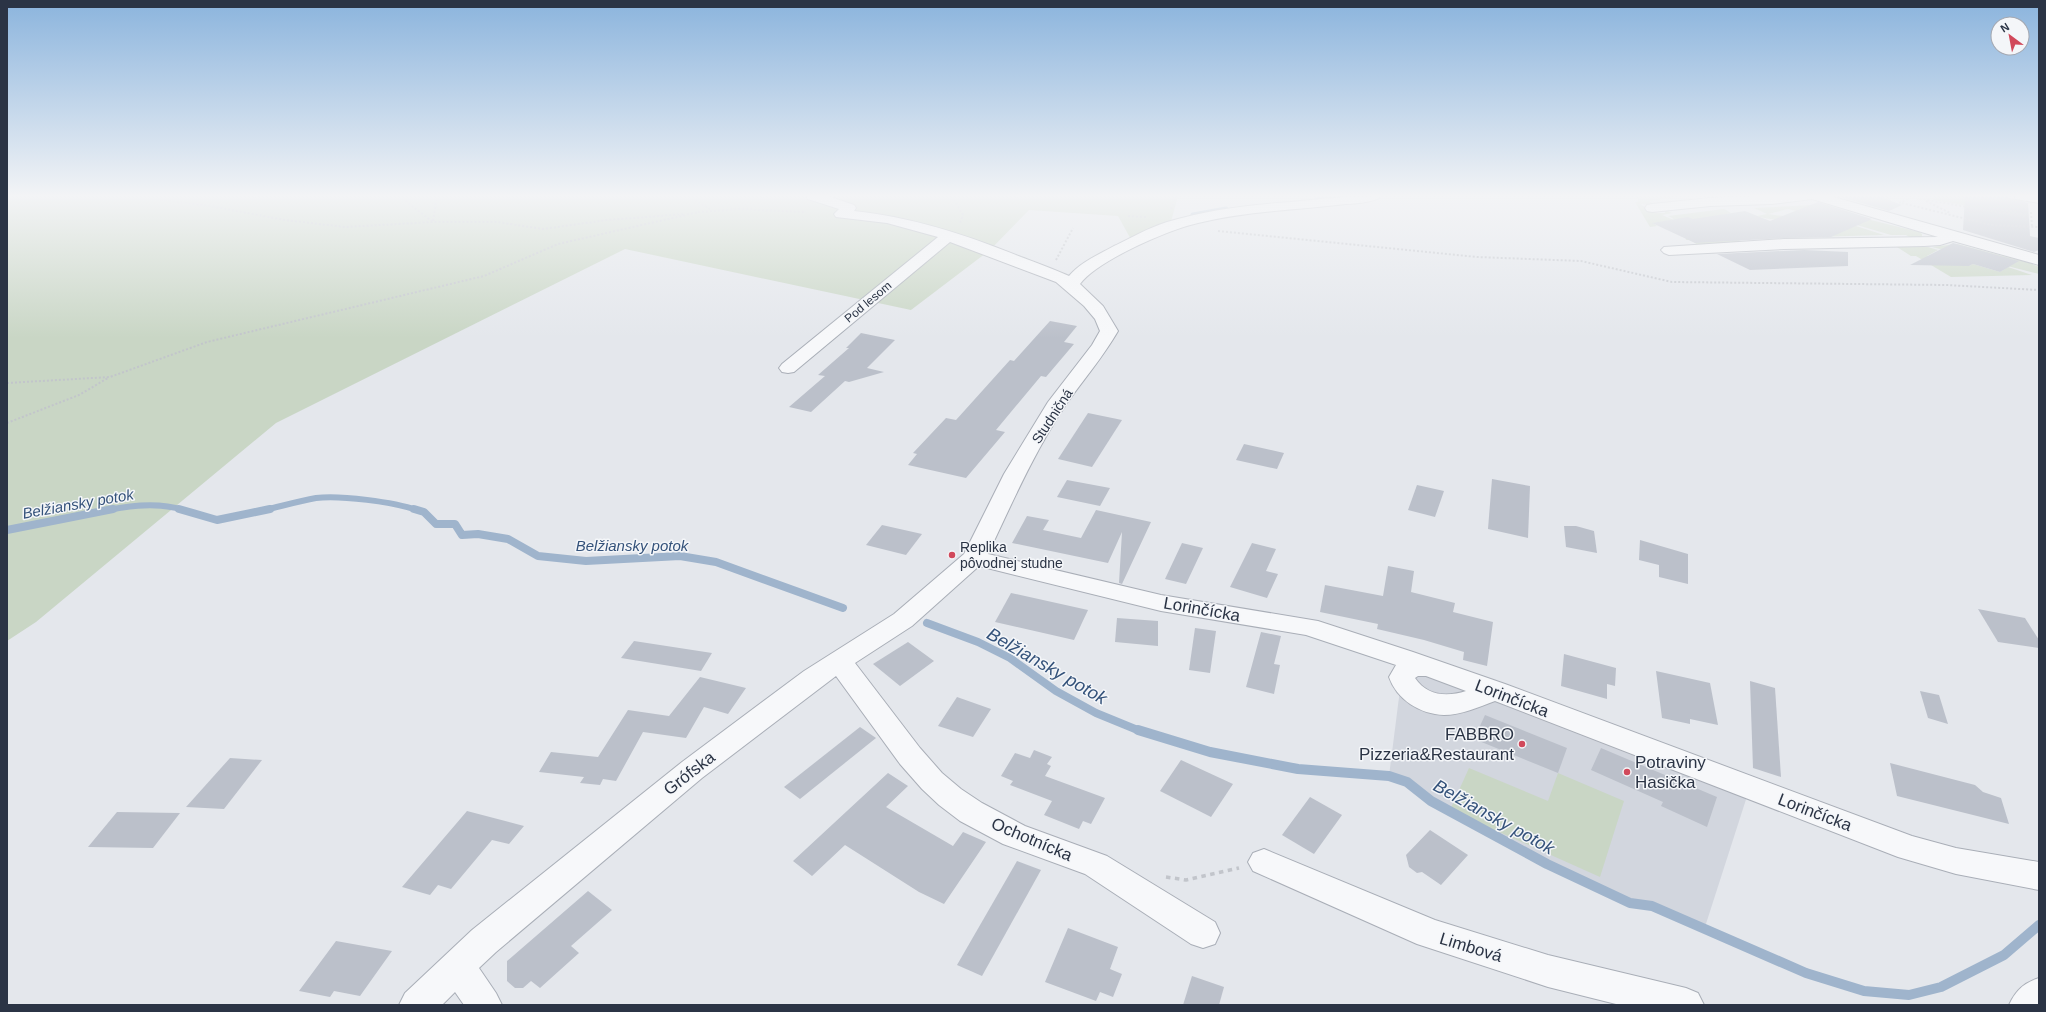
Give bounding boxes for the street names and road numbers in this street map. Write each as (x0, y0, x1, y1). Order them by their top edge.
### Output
street label: Pod lesom (842, 278, 894, 326)
street label: Studničná (1028, 385, 1076, 446)
street label: Lorinčícka (1162, 593, 1242, 626)
street label: Lorinčícka (1472, 676, 1552, 721)
street label: Grófska (660, 747, 719, 799)
street label: Lorinčícka (1775, 790, 1855, 835)
street label: Ochotnícka (989, 814, 1076, 865)
street label: Limbová (1437, 929, 1505, 966)

